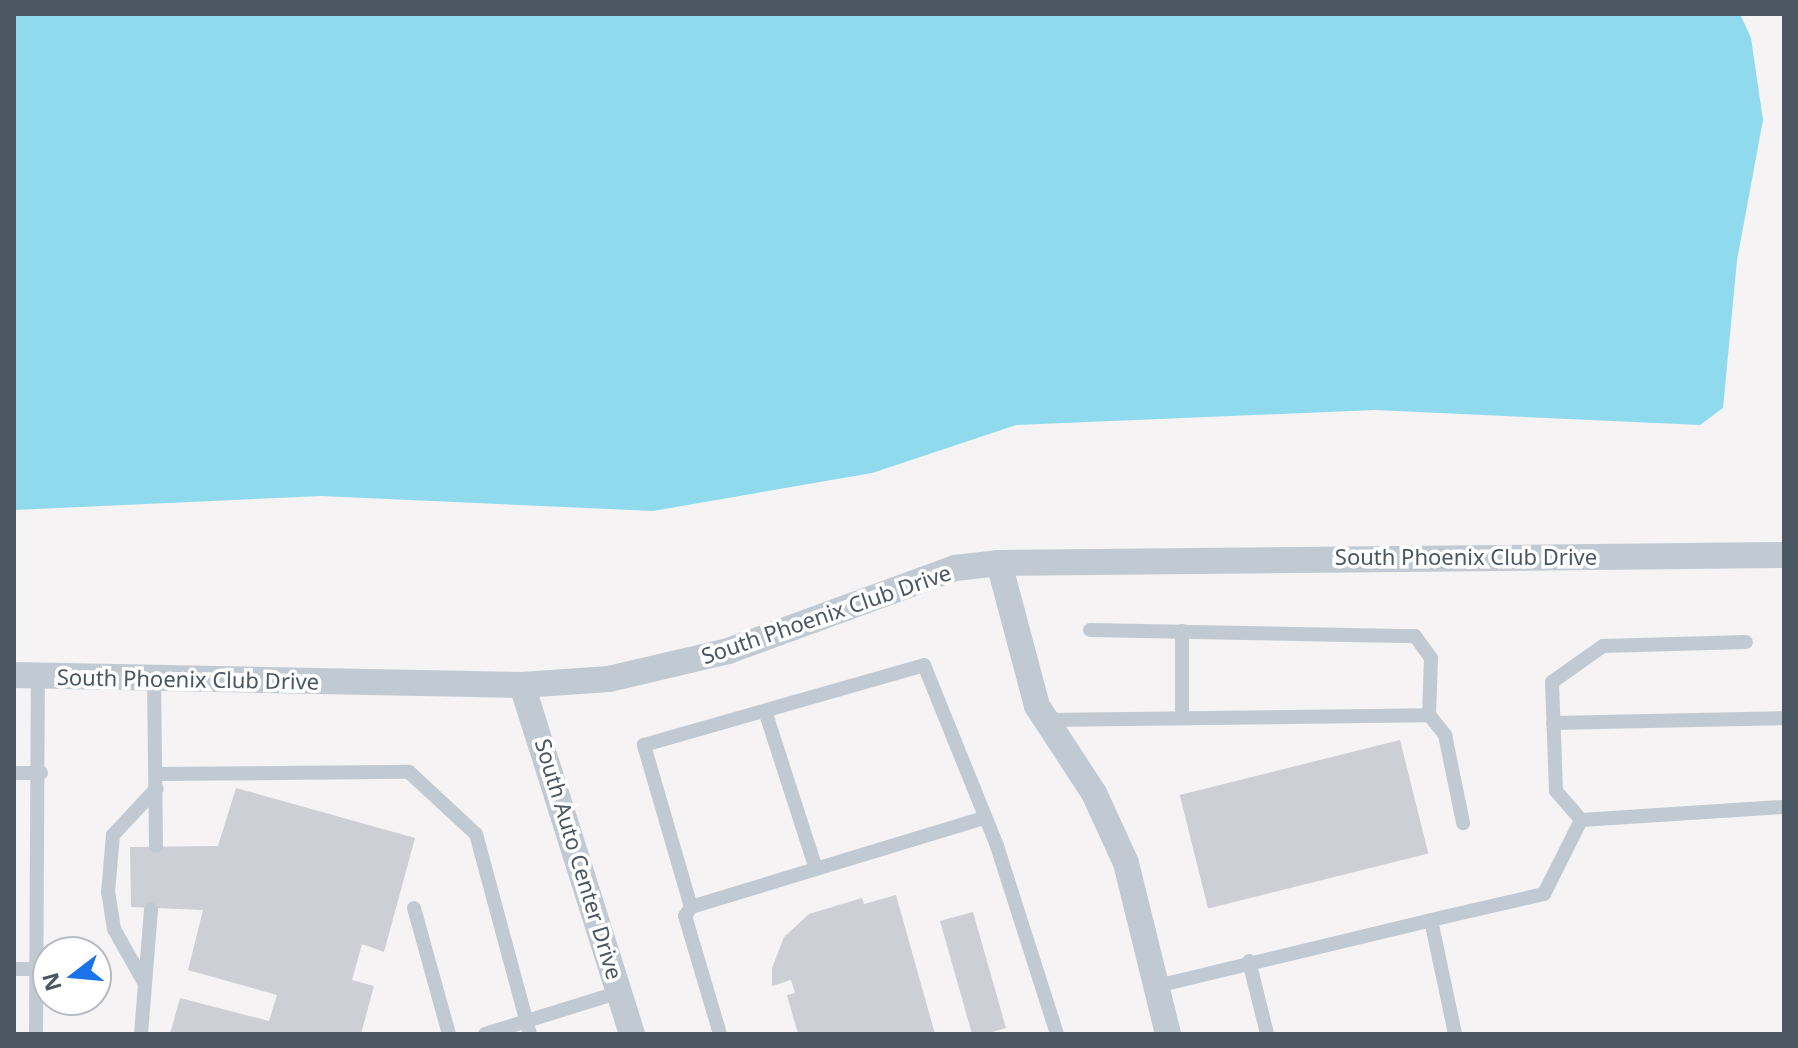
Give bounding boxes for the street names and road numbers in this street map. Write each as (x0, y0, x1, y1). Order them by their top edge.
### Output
street label: South Phoenix Club Drive (1335, 544, 1597, 570)
street label: South Phoenix Club Drive (698, 559, 954, 669)
street label: South Phoenix Club Drive (57, 664, 319, 694)
street label: South Auto Center Drive (530, 735, 628, 983)

